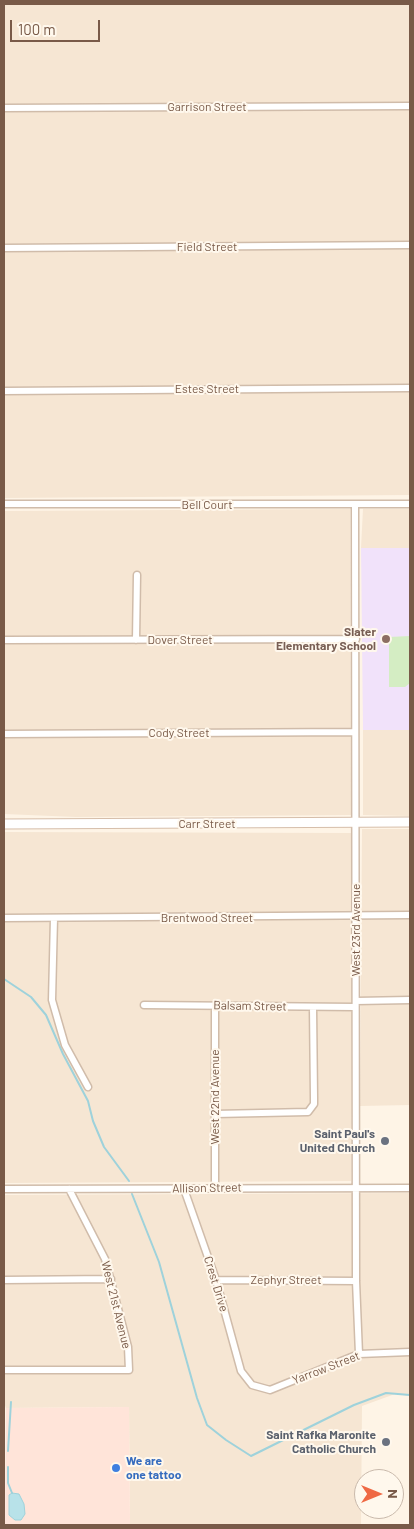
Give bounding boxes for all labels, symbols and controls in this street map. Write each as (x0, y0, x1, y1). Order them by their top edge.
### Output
scale bar (12, 10, 102, 42)
text: 100 m (18, 20, 56, 38)
street label: Garrison Street (167, 100, 247, 114)
street label: Field Street (177, 240, 237, 254)
street label: Estes Street (175, 382, 239, 396)
street label: Bell Court (182, 498, 232, 512)
place label: Slater Elementary School (276, 625, 376, 653)
street label: Dover Street (147, 633, 213, 647)
marker: Slater Elementary School (380, 633, 392, 645)
street label: Cody Street (148, 726, 210, 740)
street label: Carr Street (178, 817, 236, 831)
street label: West 23rd Avenue (349, 884, 363, 976)
street label: Brentwood Street (161, 911, 253, 925)
street label: Balsam Street (213, 998, 287, 1014)
street label: West 22nd Avenue (208, 1049, 222, 1145)
place label: Saint Paul's United Church (300, 1127, 375, 1155)
marker: Saint Paul's United Church (379, 1135, 391, 1147)
street label: Allison Street (172, 1180, 242, 1196)
street label: Crest Drive (201, 1255, 231, 1313)
street label: West 21st Avenue (98, 1260, 134, 1350)
street label: Zephyr Street (250, 1273, 322, 1287)
street label: Yarrow Street (290, 1349, 362, 1387)
place label: Saint Rafka Maronite Catholic Church (266, 1428, 376, 1456)
marker: Saint Rafka Maronite Catholic Church (380, 1436, 392, 1448)
place label: We are one tattoo (126, 1454, 181, 1482)
marker: We are one tattoo (110, 1462, 122, 1474)
north arrow (354, 1469, 404, 1519)
text: N (385, 1489, 402, 1499)

